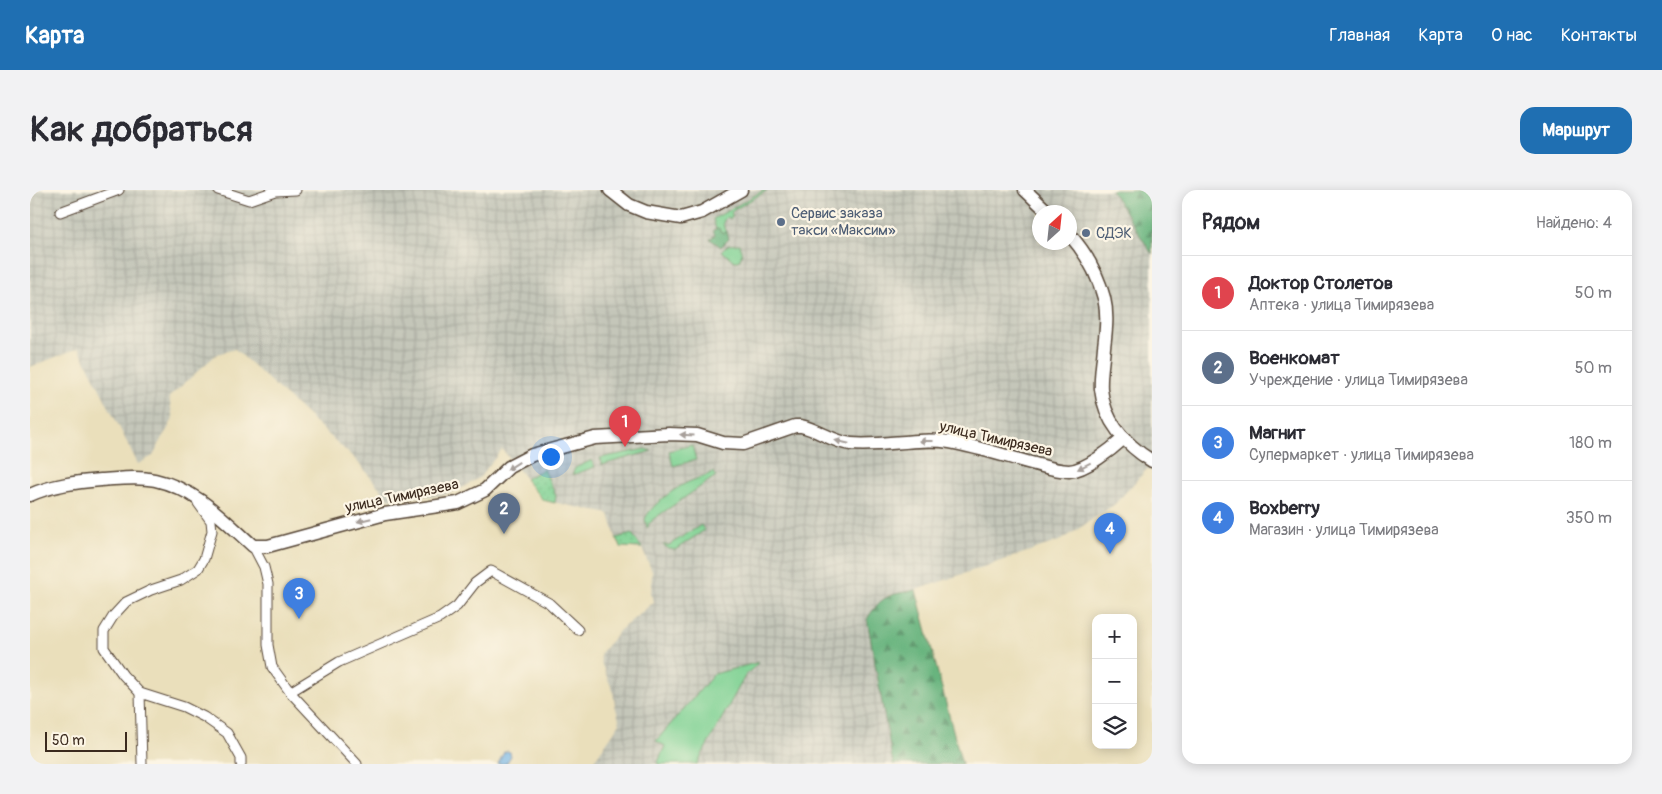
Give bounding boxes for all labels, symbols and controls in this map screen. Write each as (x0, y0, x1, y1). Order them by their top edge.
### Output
text: Карта (25, 21, 84, 50)
text: Главная (1329, 24, 1390, 47)
text: Карта (1418, 24, 1463, 47)
text: О нас (1491, 24, 1533, 47)
text: Контакты (1561, 24, 1637, 47)
button: Маршрут (1520, 107, 1632, 154)
text: Как добраться (30, 108, 253, 152)
place label: Сервис заказа такси «Максим» (791, 204, 896, 240)
north arrow (1032, 205, 1077, 250)
text: Рядом (1202, 209, 1260, 236)
text: Найдено: 4 (1536, 213, 1612, 233)
marker: Сервис заказа такси «Максим» (775, 216, 787, 228)
place label: СДЭК (1096, 224, 1132, 243)
marker: СДЭК (1080, 227, 1092, 239)
text: Доктор Столетов (1249, 271, 1393, 295)
text: 1 (1215, 283, 1221, 303)
text: 50 m (1575, 283, 1612, 303)
text: Аптека · улица Тимирязева (1249, 295, 1434, 315)
text: Военкомат (1249, 346, 1340, 370)
text: 2 (1214, 358, 1222, 378)
text: 50 m (1575, 358, 1612, 378)
text: Учреждение · улица Тимирязева (1249, 370, 1468, 390)
pin: 1 (609, 406, 641, 447)
street label: улица Тимирязева (937, 417, 1054, 461)
text: Магнит (1249, 421, 1305, 445)
one-way arrow (679, 430, 695, 438)
text: 3 (1214, 433, 1222, 453)
text: 180 m (1569, 433, 1612, 453)
one-way arrow (834, 437, 849, 445)
one-way arrow (918, 437, 934, 445)
your location (538, 444, 564, 470)
text: Супермаркет · улица Тимирязева (1249, 445, 1474, 465)
one-way arrow (506, 461, 519, 471)
one-way arrow (1077, 462, 1091, 470)
street label: улица Тимирязева (343, 475, 460, 517)
pin: 2 (488, 493, 520, 534)
text: Boxberry (1249, 496, 1320, 520)
text: 4 (1213, 508, 1223, 528)
text: 350 m (1566, 508, 1612, 528)
pin: 4 (1094, 513, 1126, 554)
one-way arrow (356, 516, 371, 524)
text: Магазин · улица Тимирязева (1249, 520, 1439, 540)
pin: 3 (283, 578, 315, 619)
map controls (1092, 614, 1137, 749)
button: + (1092, 614, 1137, 659)
button: − (1092, 659, 1137, 704)
button: layers (1092, 704, 1137, 749)
scale bar (45, 729, 128, 752)
text: 50 m (52, 732, 85, 749)

